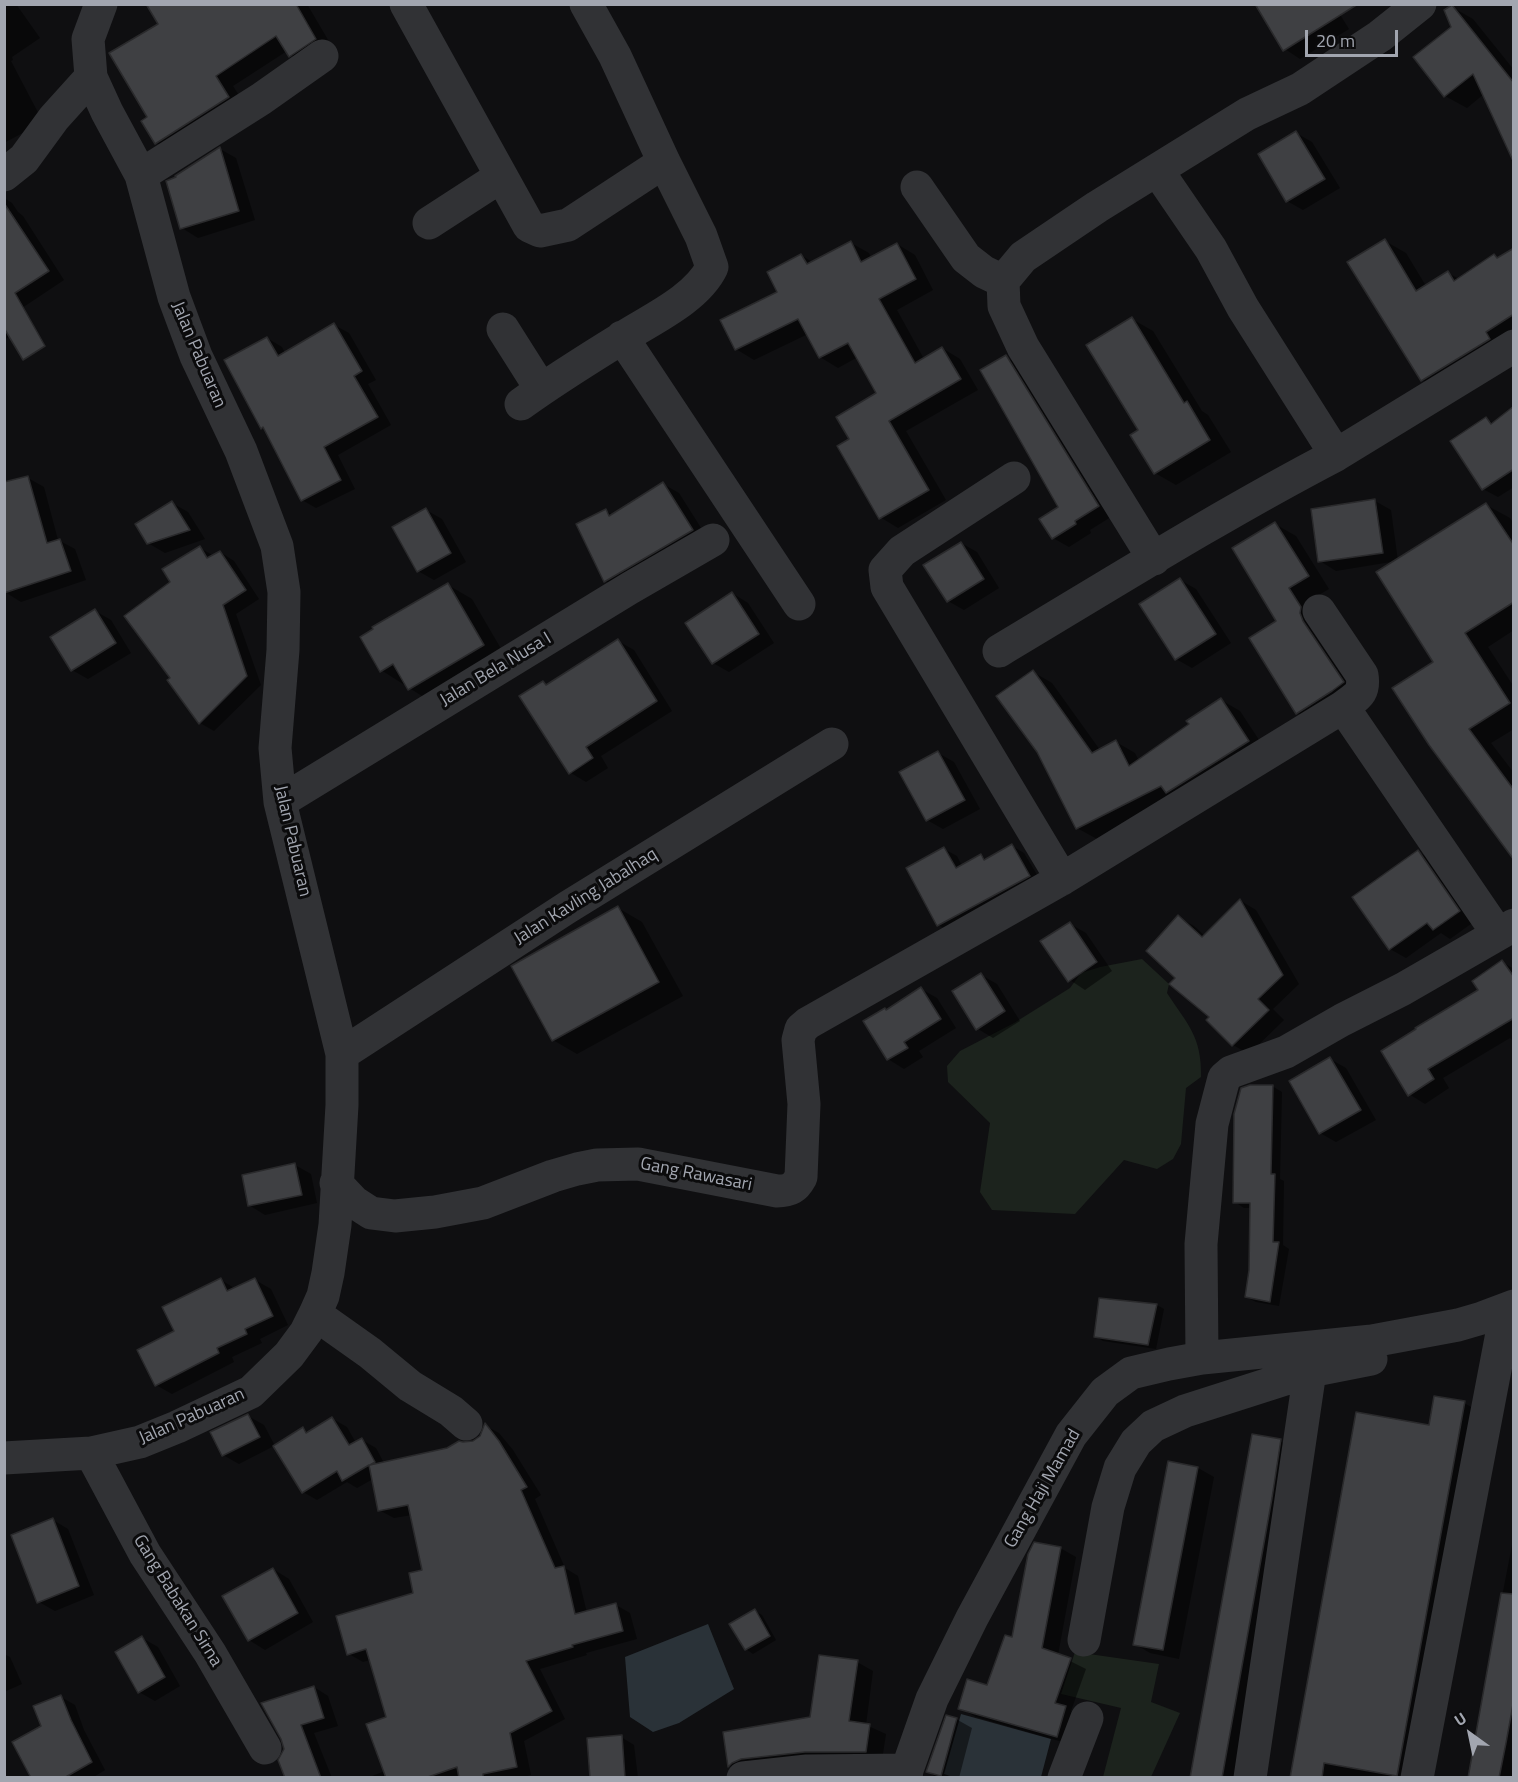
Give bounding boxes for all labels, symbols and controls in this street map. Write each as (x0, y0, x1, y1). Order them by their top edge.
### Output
scale bar (1308, 18, 1401, 56)
text: 20 m (1316, 27, 1355, 54)
street label: Jalan Pabuaran (166, 299, 230, 411)
street label: Jalan Bela Nusa I (437, 628, 555, 712)
street label: Jalan Pabuaran (269, 783, 315, 899)
street label: Jalan Kavling Jabalhaq (510, 844, 662, 950)
street label: Gang Rawasari (638, 1154, 754, 1196)
street label: Jalan Pabuaran (136, 1384, 248, 1450)
street label: Gang Haji Mamad (1000, 1426, 1086, 1552)
street label: Gang Babakan Sirna (128, 1531, 226, 1671)
north arrow (1440, 1704, 1500, 1764)
text: U (1449, 1706, 1471, 1732)

